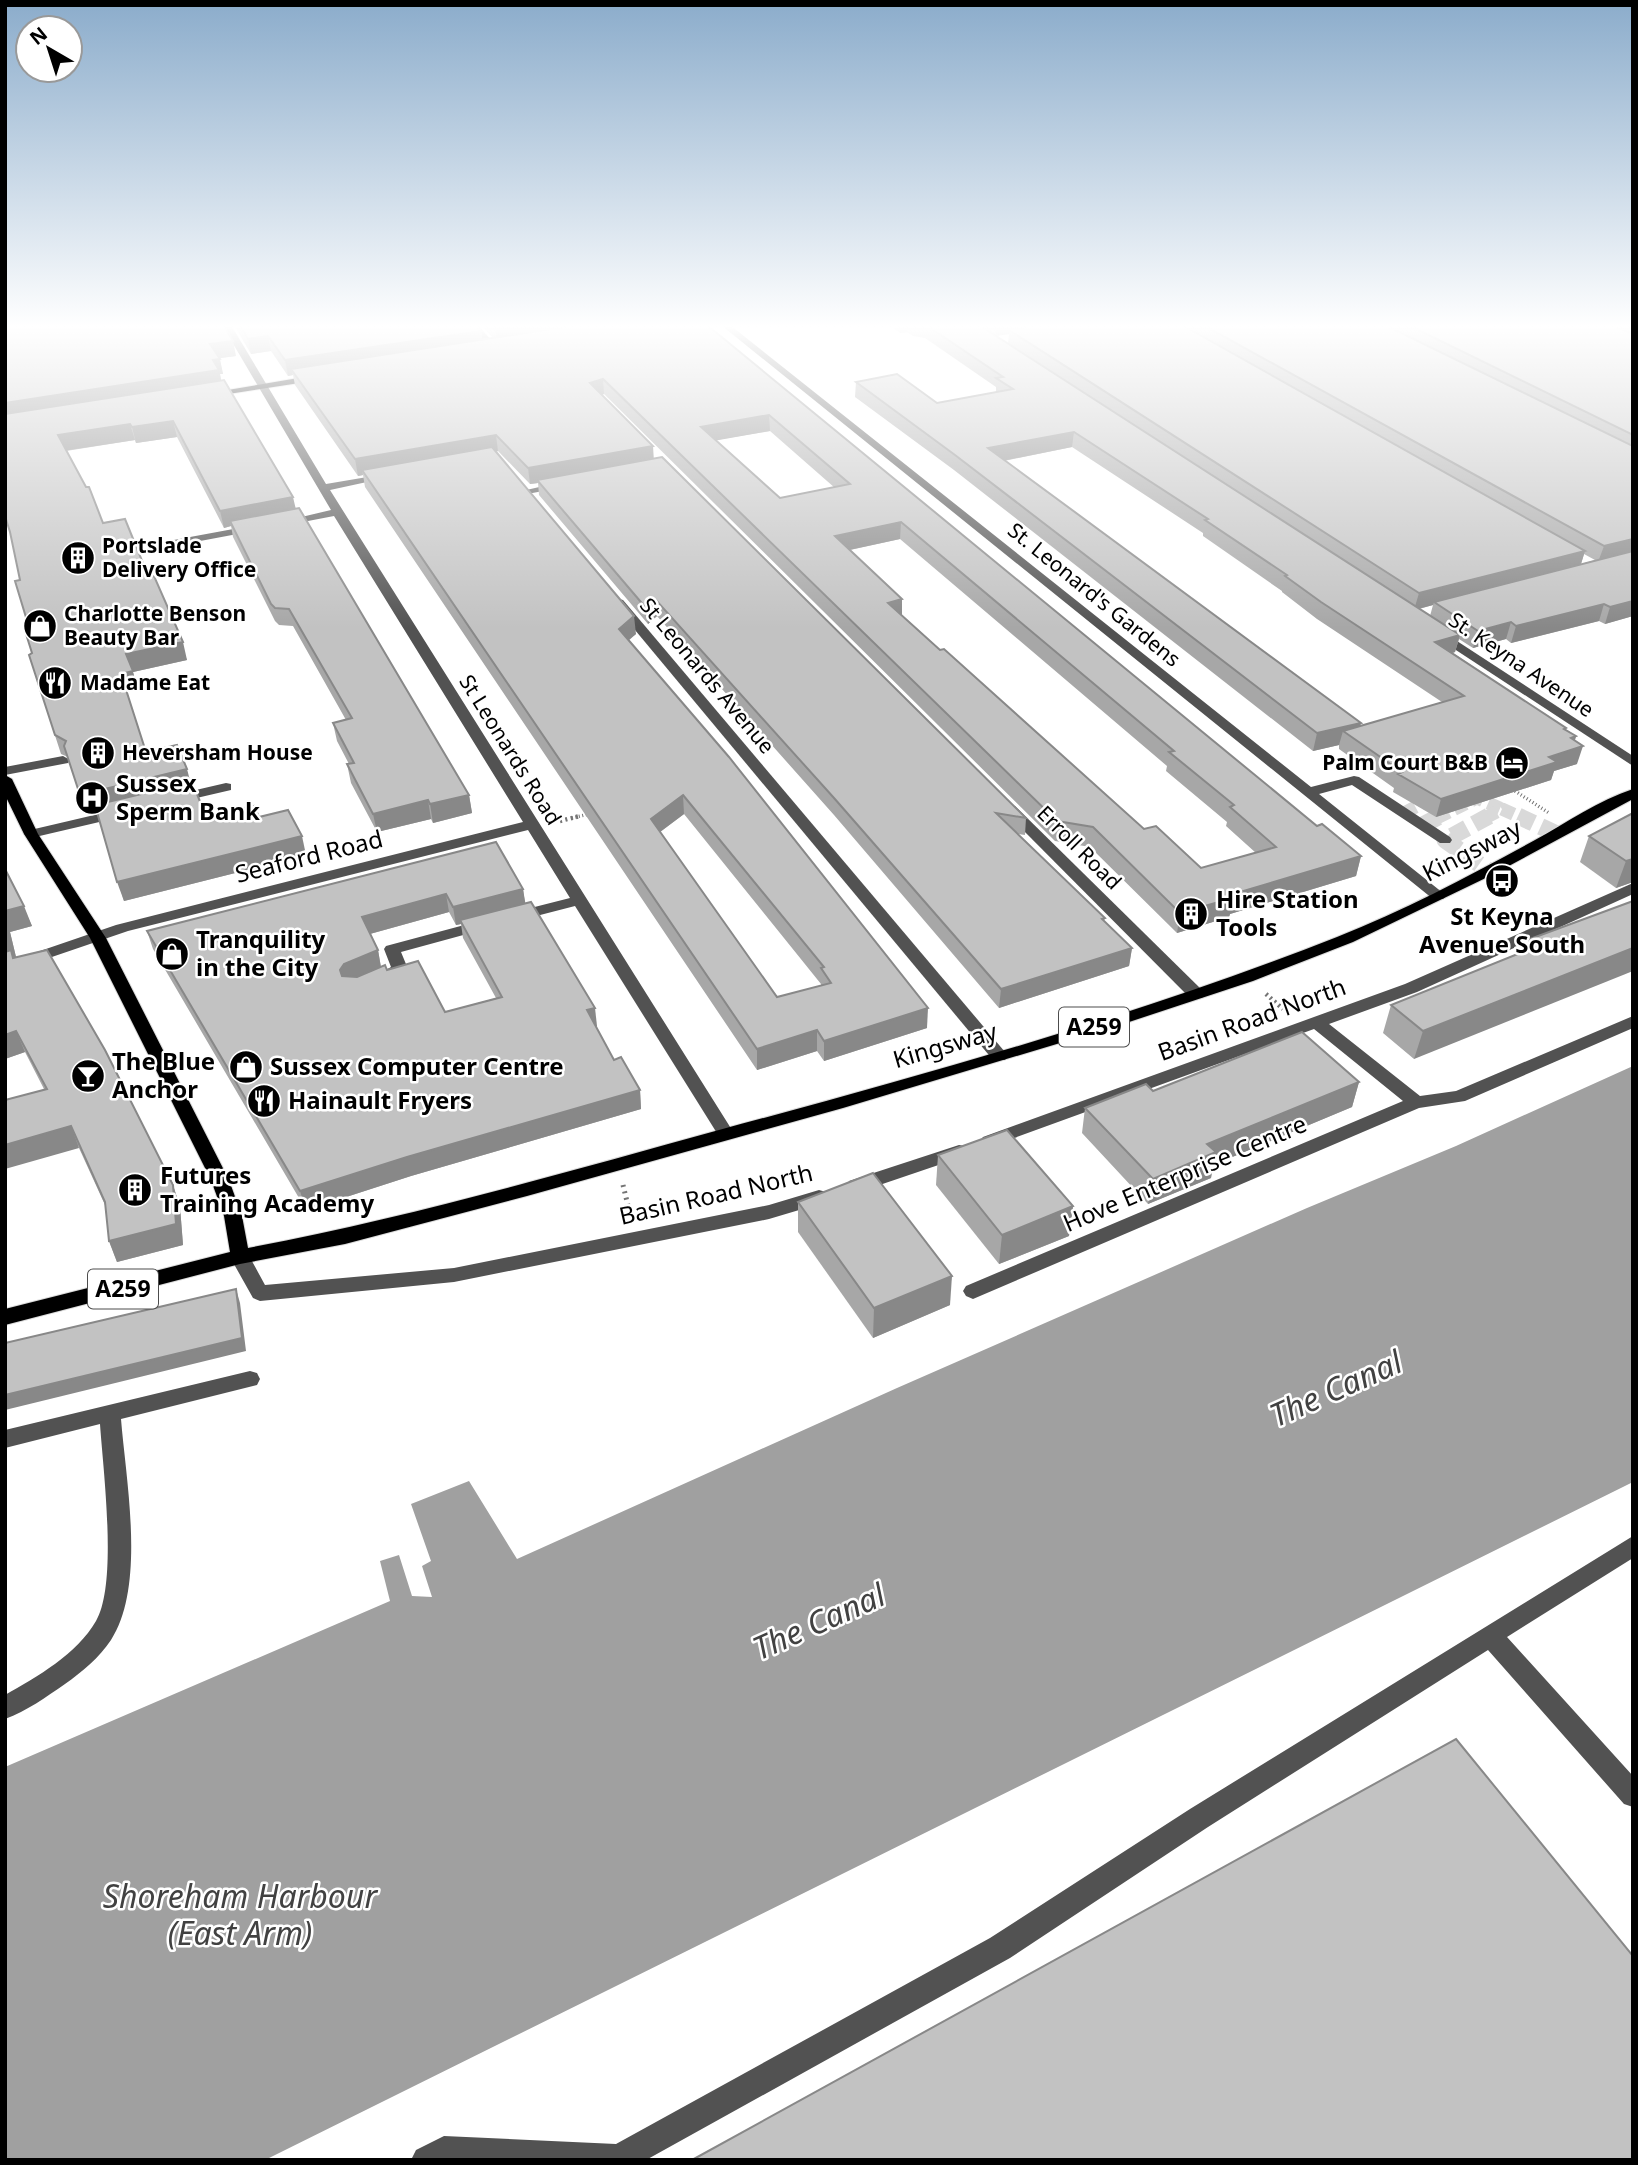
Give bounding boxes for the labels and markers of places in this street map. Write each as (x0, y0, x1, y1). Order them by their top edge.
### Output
place label: Portslade Delivery Office (102, 531, 256, 583)
building icon: Portslade Delivery Office (59, 539, 97, 577)
place label: Charlotte Benson Beauty Bar (64, 599, 246, 651)
shop icon: Charlotte Benson Beauty Bar (21, 607, 59, 645)
restaurant icon: Madame Eat (36, 664, 74, 702)
place label: Madame Eat (80, 668, 210, 696)
building icon: Heversham House (79, 734, 117, 772)
place label: Heversham House (122, 738, 313, 766)
hotel icon: Palm Court B&B (1493, 744, 1531, 782)
place label: Palm Court B&B (1322, 748, 1488, 776)
place label: Sussex Sperm Bank (116, 766, 260, 827)
hospital icon: Sussex Sperm Bank (73, 779, 111, 817)
bus stop icon: St Keyna Avenue South (1483, 862, 1521, 900)
place label: Hire Station Tools (1216, 882, 1359, 943)
building icon: Hire Station Tools (1172, 895, 1210, 933)
place label: St Keyna Avenue South (1419, 899, 1585, 960)
place label: Tranquility in the City (196, 922, 326, 983)
shop icon: Tranquility in the City (153, 935, 191, 973)
place label: The Blue Anchor (112, 1044, 215, 1105)
shop icon: Sussex Computer Centre (227, 1048, 265, 1086)
place label: Sussex Computer Centre (270, 1049, 564, 1082)
bar icon: The Blue Anchor (69, 1057, 107, 1095)
restaurant icon: Hainault Fryers (245, 1082, 283, 1120)
place label: Hainault Fryers (288, 1083, 472, 1116)
place label: Futures Training Academy (160, 1158, 374, 1219)
building icon: Futures Training Academy (116, 1171, 154, 1209)

